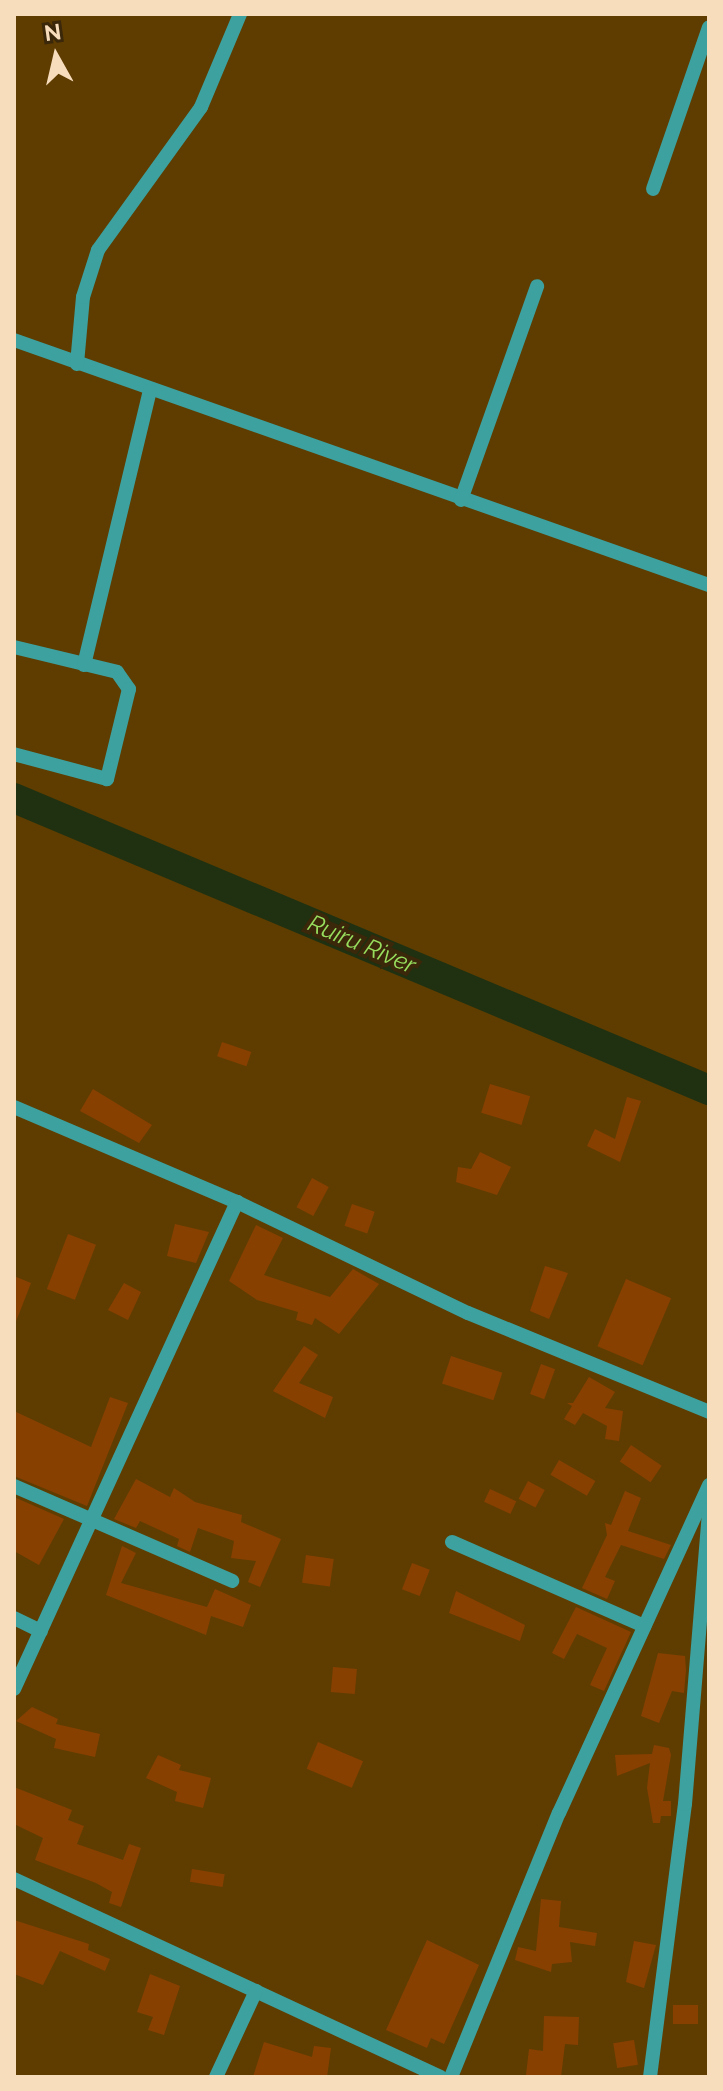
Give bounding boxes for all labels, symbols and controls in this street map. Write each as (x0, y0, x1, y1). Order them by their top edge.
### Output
north arrow (16, 16, 96, 96)
text: N (43, 18, 63, 46)
water label: Ruiru River (304, 908, 420, 980)

